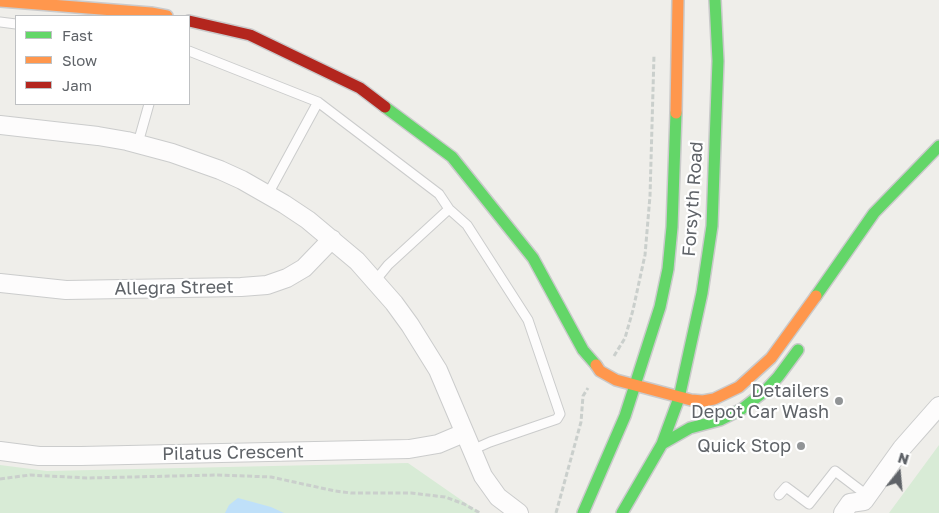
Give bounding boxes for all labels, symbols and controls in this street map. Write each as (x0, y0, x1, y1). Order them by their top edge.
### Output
legend (15, 15, 190, 105)
text: Fast (62, 26, 93, 44)
text: Slow (62, 51, 97, 69)
text: Jam (62, 76, 92, 94)
street label: Forsyth Road (678, 141, 708, 257)
street label: Allegra Street (114, 276, 234, 300)
place label: Detailers Depot Car Wash (691, 380, 829, 422)
marker: Detailers Depot Car Wash (833, 395, 845, 407)
place label: Quick Stop (697, 435, 791, 457)
marker: Quick Stop (795, 440, 807, 452)
street label: Pilatus Crescent (162, 441, 304, 465)
north arrow (874, 448, 924, 498)
text: N (896, 448, 911, 468)

